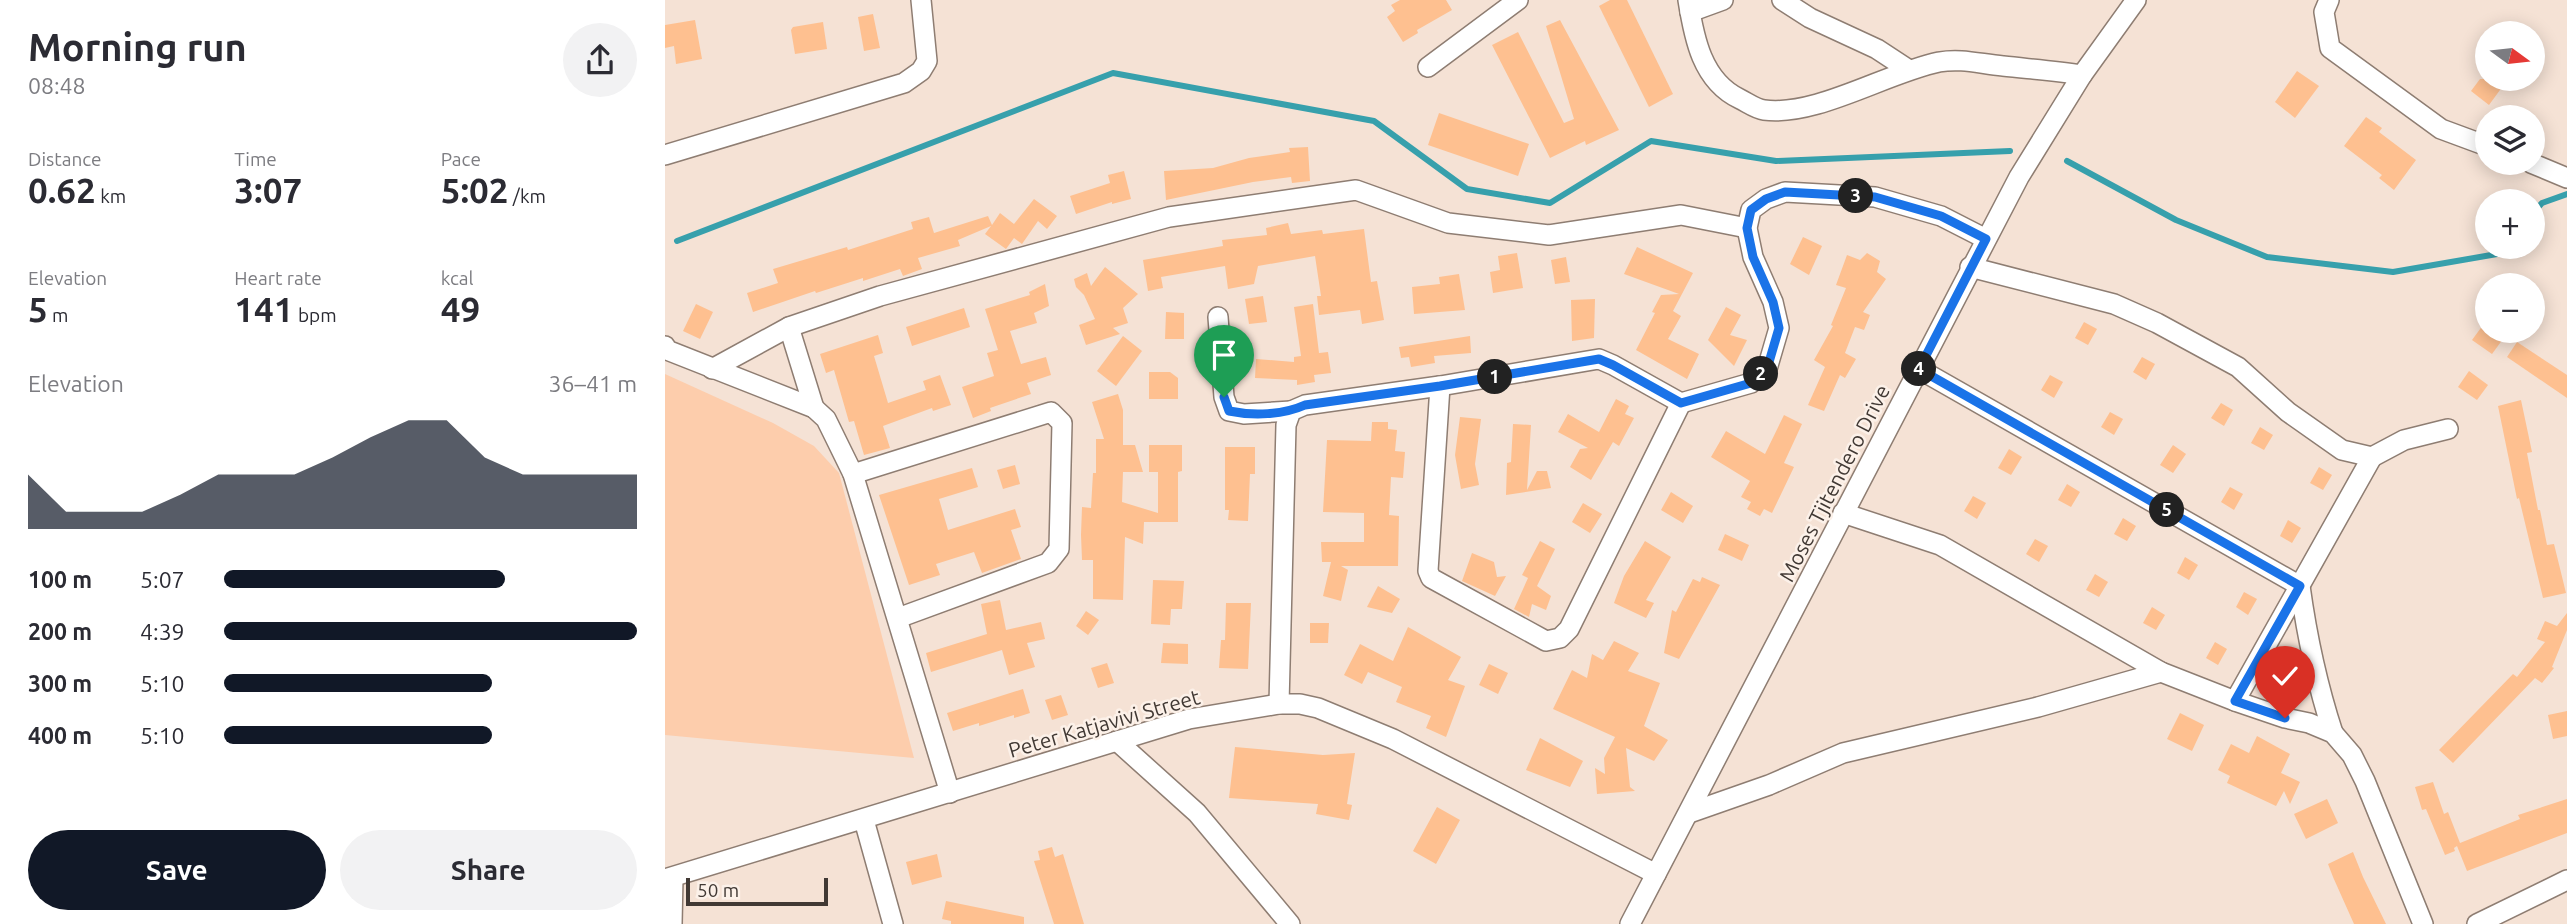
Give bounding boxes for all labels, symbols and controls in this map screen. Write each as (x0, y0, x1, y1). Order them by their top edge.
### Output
north arrow (2475, 21, 2545, 91)
map controls (2475, 21, 2545, 343)
button: share (563, 23, 637, 97)
text: Morning run (28, 26, 247, 68)
text: 08:48 (28, 73, 86, 98)
button: layers (2475, 105, 2545, 175)
text: Distance (28, 148, 102, 170)
text: Time (234, 148, 277, 170)
text: Pace (441, 148, 481, 170)
text: 0.62 (28, 170, 96, 210)
text: 3:07 (234, 170, 302, 210)
text: 5:02 (441, 170, 509, 210)
pin: 3 (1839, 178, 1873, 214)
text: 3 (1850, 184, 1861, 206)
text: km (96, 185, 126, 207)
text: /km (509, 185, 546, 207)
button: + (2475, 189, 2545, 259)
text: Elevation (28, 267, 107, 289)
text: Heart rate (234, 267, 322, 289)
text: kcal (441, 267, 473, 289)
button: − (2475, 273, 2545, 343)
text: 5 (28, 289, 48, 329)
text: 141 (234, 289, 294, 329)
text: 49 (441, 289, 480, 329)
text: m (48, 304, 69, 326)
text: bpm (294, 304, 337, 326)
pin (1194, 325, 1254, 397)
icon: arrive (1205, 336, 1243, 374)
pin: 4 (1901, 352, 1937, 386)
pin: 2 (1743, 356, 1779, 392)
text: 4 (1913, 357, 1924, 379)
pin: 1 (1477, 360, 1513, 394)
text: 2 (1755, 362, 1766, 384)
text: 1 (1489, 365, 1500, 387)
text: Elevation (28, 371, 124, 396)
text: 36–41 m (549, 371, 637, 396)
street label: Moses Tjitendero Drive (1774, 381, 1894, 585)
pin: 5 (2149, 492, 2185, 528)
text: 5 (2161, 498, 2172, 520)
text: 100 m (28, 567, 92, 592)
text: 5:07 (140, 567, 185, 592)
text: 200 m (28, 619, 92, 644)
text: 4:39 (140, 619, 185, 644)
pin (2255, 646, 2315, 718)
icon: check (2266, 657, 2304, 695)
text: 300 m (28, 671, 92, 696)
text: 5:10 (140, 671, 185, 696)
street label: Peter Katjavivi Street (1005, 684, 1203, 762)
text: 400 m (28, 723, 92, 748)
text: 5:10 (140, 723, 185, 748)
button: Save (28, 830, 326, 910)
button: Share (340, 830, 637, 910)
scale bar (686, 875, 828, 907)
text: 50 m (697, 879, 739, 901)

